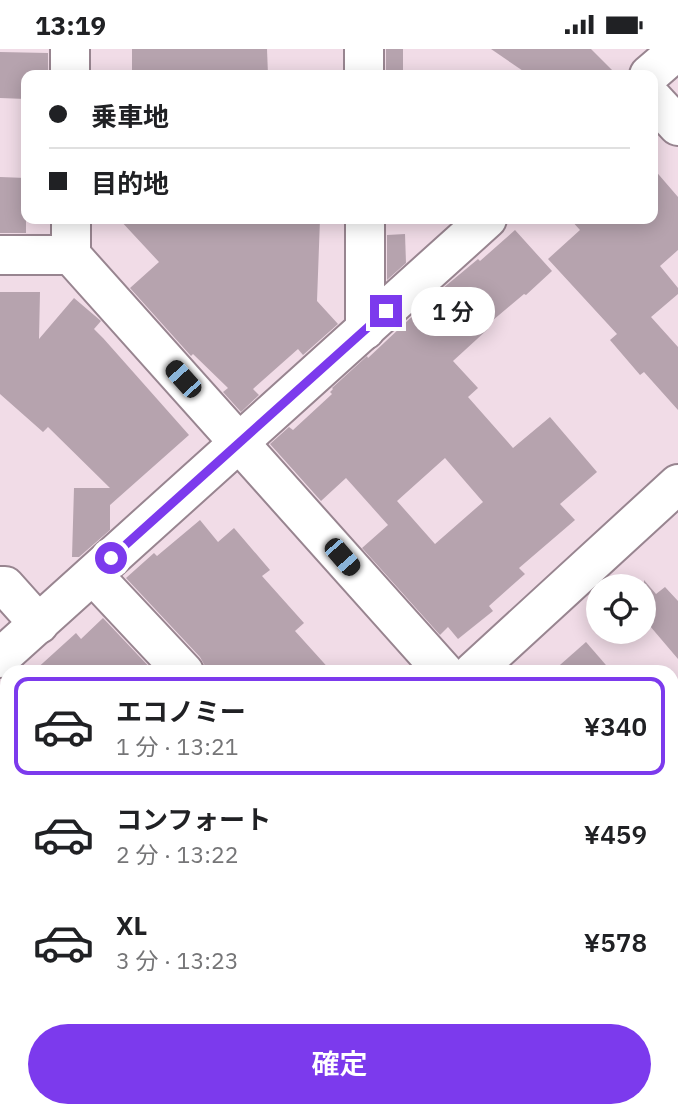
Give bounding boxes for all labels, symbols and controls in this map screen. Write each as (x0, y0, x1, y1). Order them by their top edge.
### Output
text: 13:19 (35, 8, 106, 42)
text: 乗車地 (91, 99, 169, 133)
text: 目的地 (91, 166, 169, 200)
callout: 1 分 (410, 287, 494, 335)
route end (370, 295, 402, 327)
text: 1 分 (432, 296, 474, 326)
car (162, 356, 205, 402)
car (321, 534, 364, 580)
route start (95, 542, 127, 574)
map controls (586, 574, 656, 644)
button: locate (586, 574, 656, 644)
text: エコノミー (116, 694, 246, 728)
icon: car (32, 695, 95, 758)
text: ¥340 (584, 709, 647, 743)
text: 1 分 · 13:21 (116, 731, 239, 761)
text: コンフォート (116, 802, 271, 836)
icon: car (32, 803, 95, 866)
text: ¥459 (584, 817, 647, 851)
text: 2 分 · 13:22 (116, 839, 239, 869)
text: XL (116, 908, 147, 942)
icon: car (32, 911, 95, 974)
text: ¥578 (584, 925, 647, 959)
text: 3 分 · 13:23 (116, 945, 239, 975)
button: 確定 (28, 1024, 651, 1104)

